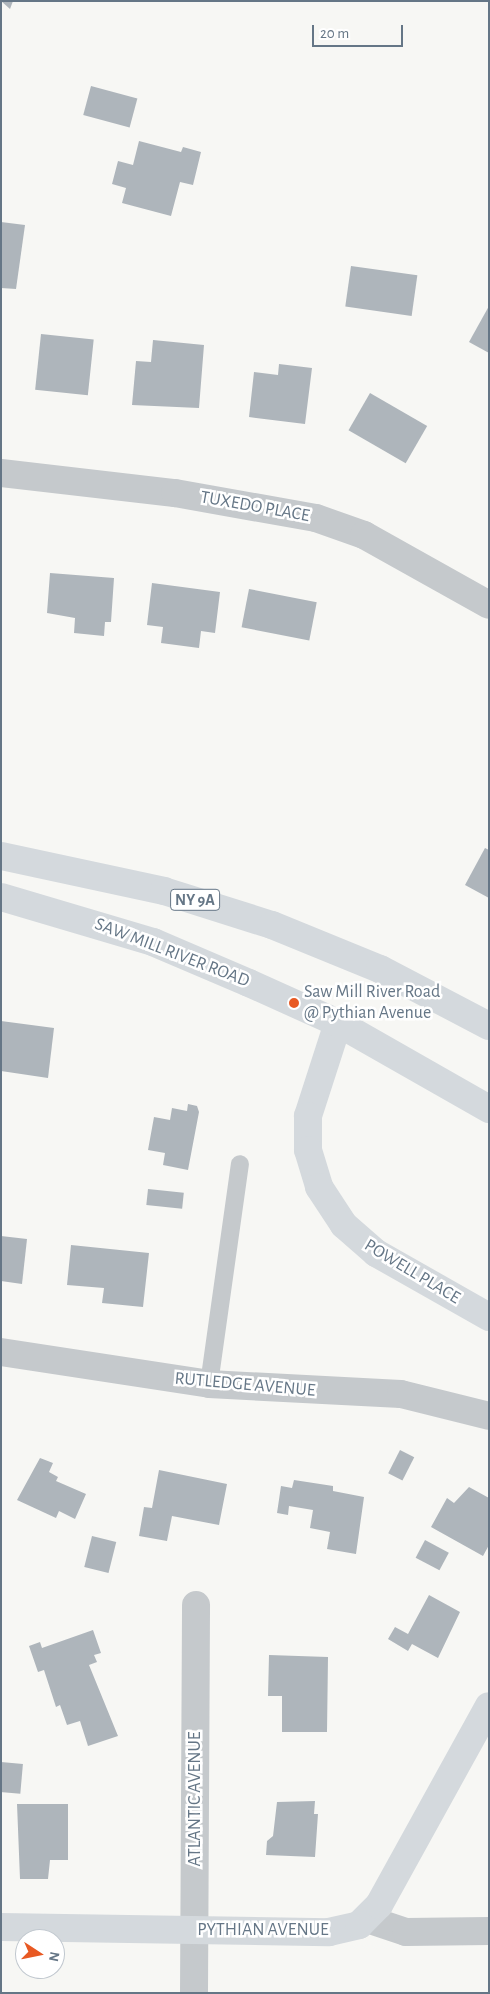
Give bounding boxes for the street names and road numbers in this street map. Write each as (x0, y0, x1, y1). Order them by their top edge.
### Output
street label: TUXEDO PLACE (199, 487, 311, 527)
road number: NY 9A (170, 886, 220, 914)
street label: SAW MILL RIVER ROAD (92, 914, 252, 992)
street label: POWELL PLACE (360, 1235, 464, 1309)
street label: RUTLEDGE AVENUE (174, 1368, 316, 1402)
street label: ATLANTIC AVENUE (184, 1732, 206, 1866)
street label: PYTHIAN AVENUE (197, 1919, 329, 1941)

